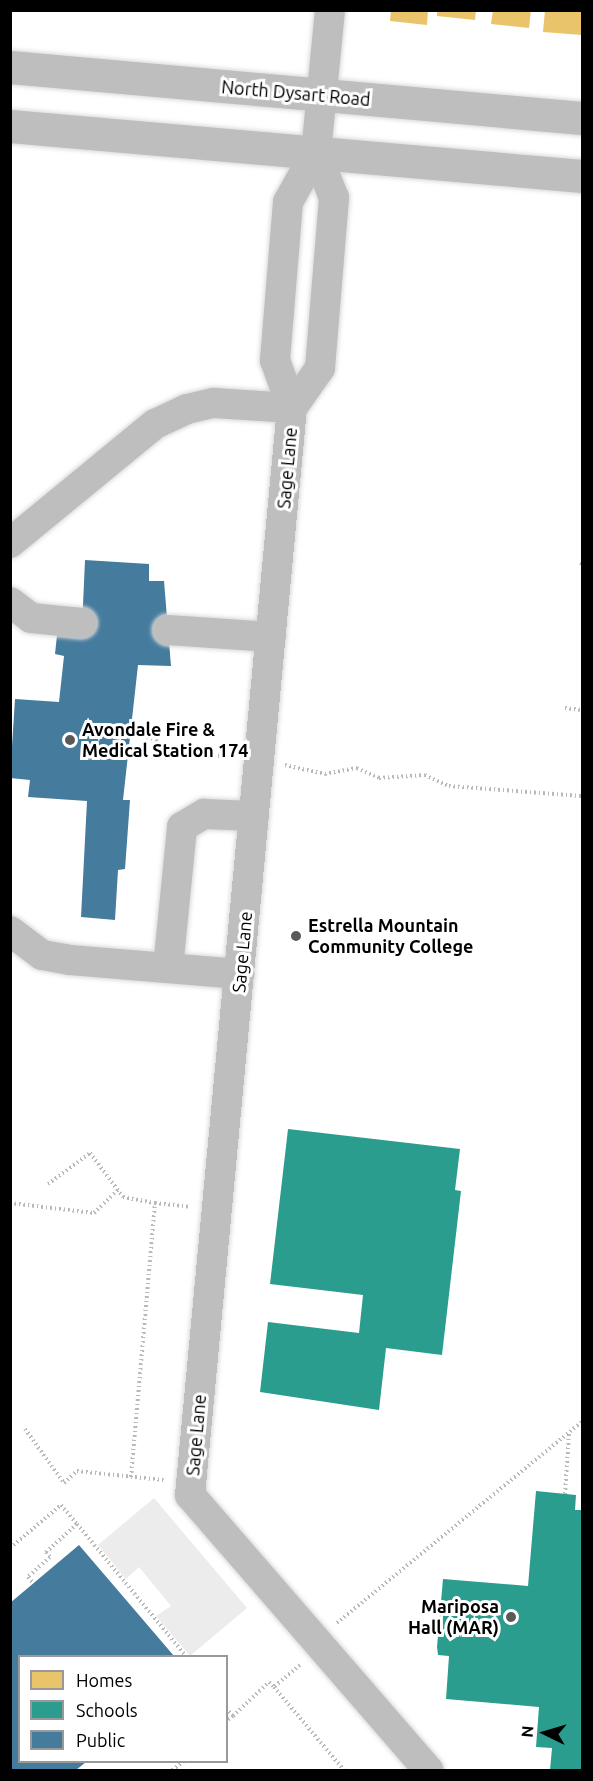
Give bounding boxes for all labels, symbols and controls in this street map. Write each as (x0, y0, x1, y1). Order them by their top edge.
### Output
street label: North Dysart Road (221, 76, 371, 110)
street label: Sage Lane (273, 426, 301, 510)
place label: Avondale Fire & Medical Station 174 (82, 719, 248, 762)
marker: Avondale Fire & Medical Station 174 (63, 733, 77, 747)
street label: Sage Lane (228, 910, 256, 994)
place label: Estrella Mountain Community College (308, 915, 473, 958)
marker: Estrella Mountain Community College (289, 929, 303, 943)
street label: Sage Lane (182, 1393, 210, 1477)
place label: Mariposa Hall (MAR) (408, 1596, 499, 1638)
marker: Mariposa Hall (MAR) (504, 1610, 518, 1624)
legend (18, 1655, 228, 1763)
text: Homes (76, 1670, 132, 1690)
text: Schools (76, 1700, 138, 1720)
north arrow (515, 1703, 575, 1763)
text: N (518, 1725, 537, 1738)
text: Public (76, 1730, 125, 1750)

